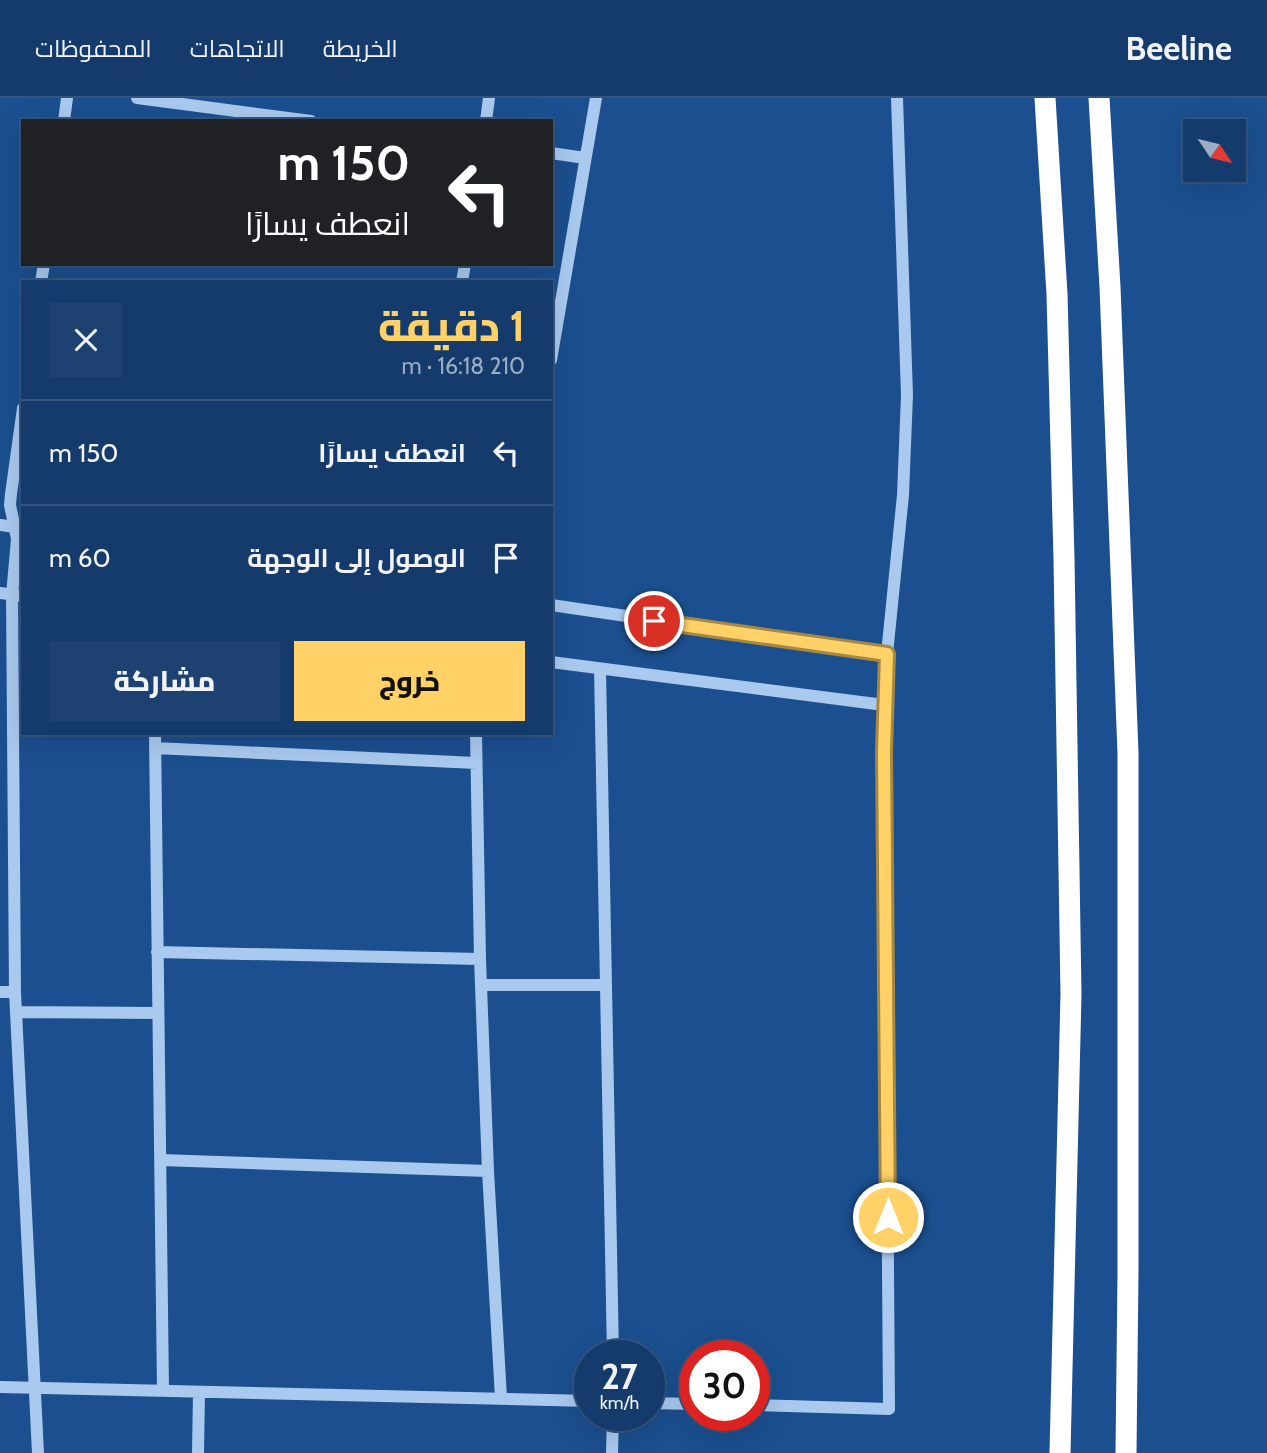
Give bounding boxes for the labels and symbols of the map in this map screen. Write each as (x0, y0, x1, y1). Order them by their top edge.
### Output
north arrow (1183, 119, 1246, 182)
pin (624, 591, 684, 651)
position arrow (851, 1180, 925, 1254)
speed limit sign: 30 (679, 1340, 770, 1431)

